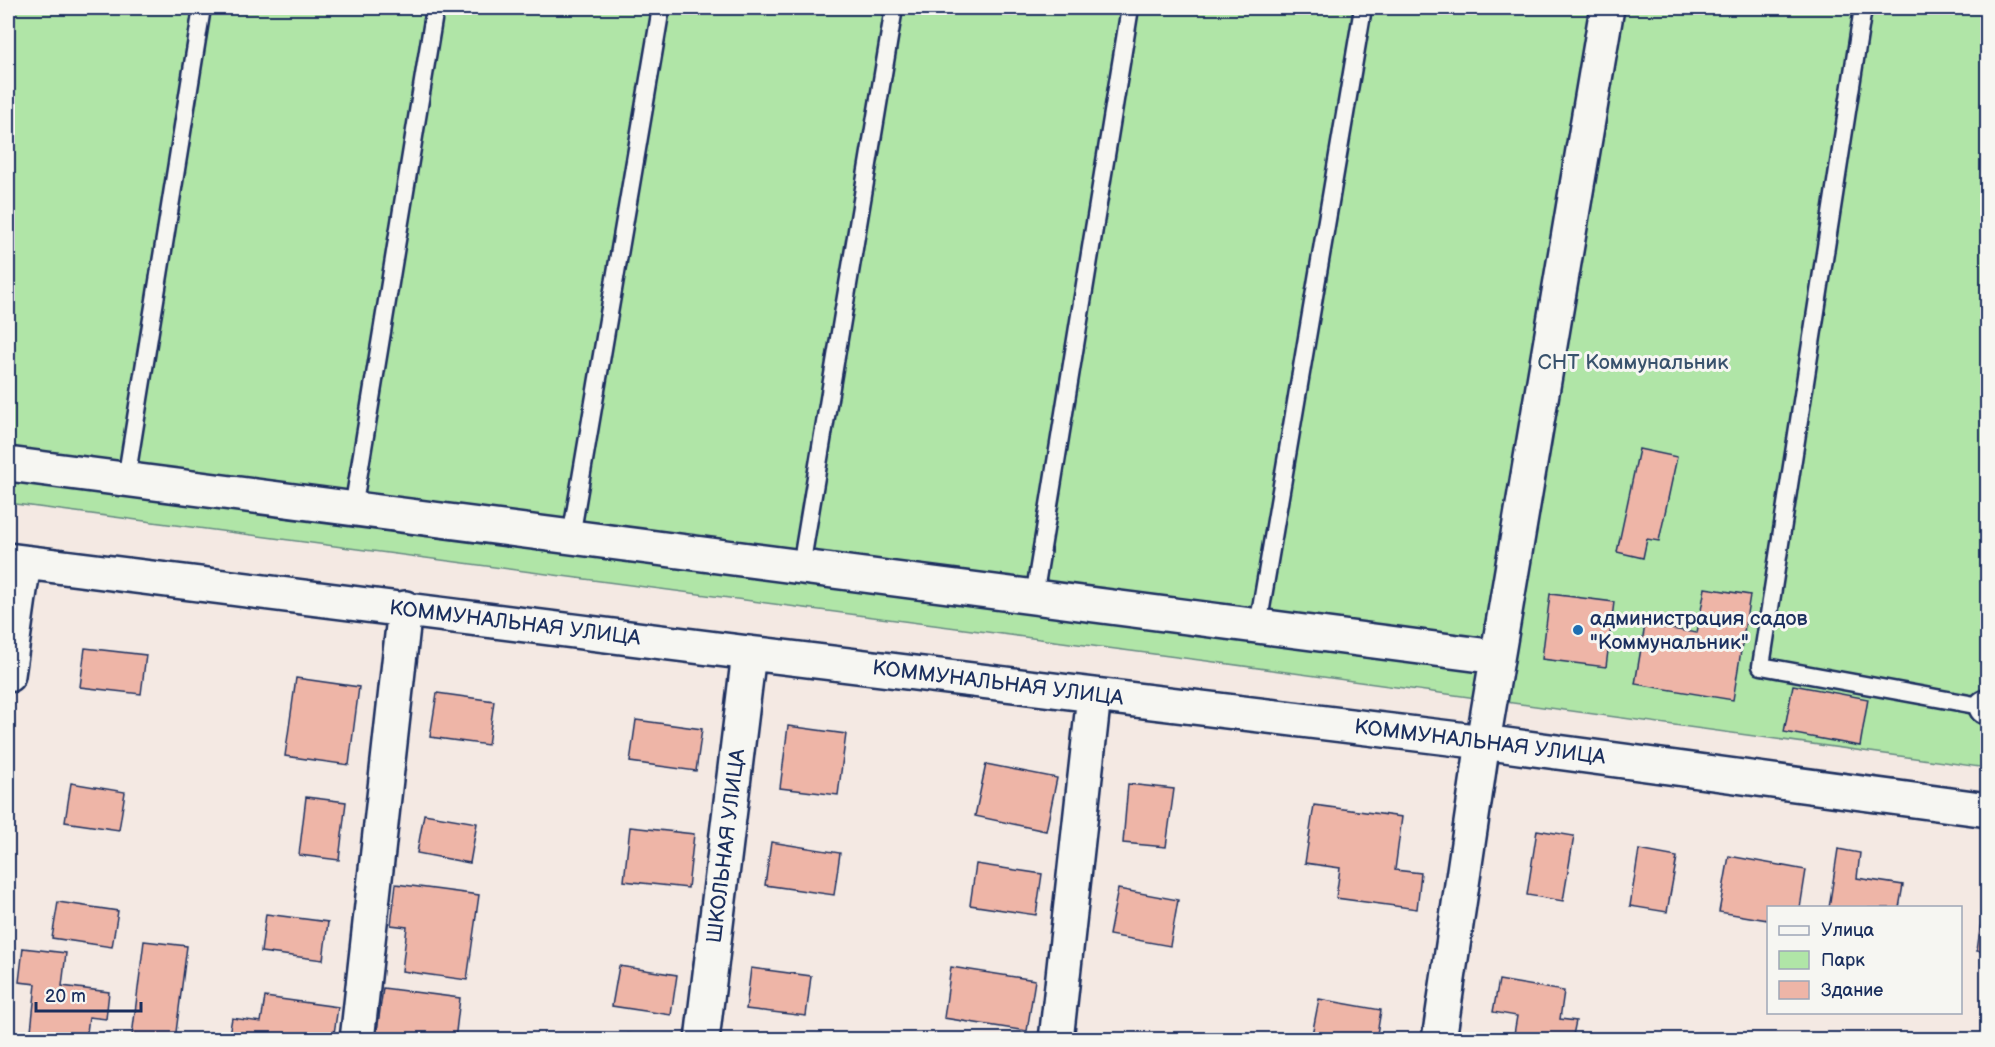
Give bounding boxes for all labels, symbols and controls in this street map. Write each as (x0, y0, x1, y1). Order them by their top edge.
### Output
park label: СНТ Коммунальник (1538, 350, 1728, 375)
street label: КОММУНАЛЬНАЯ УЛИЦА (388, 595, 642, 651)
place label: администрация садов "Коммунальник" (1590, 606, 1808, 655)
marker: администрация садов "Коммунальник" (1571, 623, 1585, 637)
street label: КОММУНАЛЬНАЯ УЛИЦА (871, 655, 1125, 711)
street label: КОММУНАЛЬНАЯ УЛИЦА (1353, 714, 1607, 770)
street label: ШКОЛЬНАЯ УЛИЦА (702, 747, 750, 945)
legend (1767, 906, 1962, 1014)
text: Улица (1821, 920, 1875, 941)
text: Парк (1821, 950, 1865, 971)
scale bar (36, 975, 141, 1013)
text: Здание (1821, 980, 1883, 1001)
text: 20 m (45, 986, 86, 1007)

